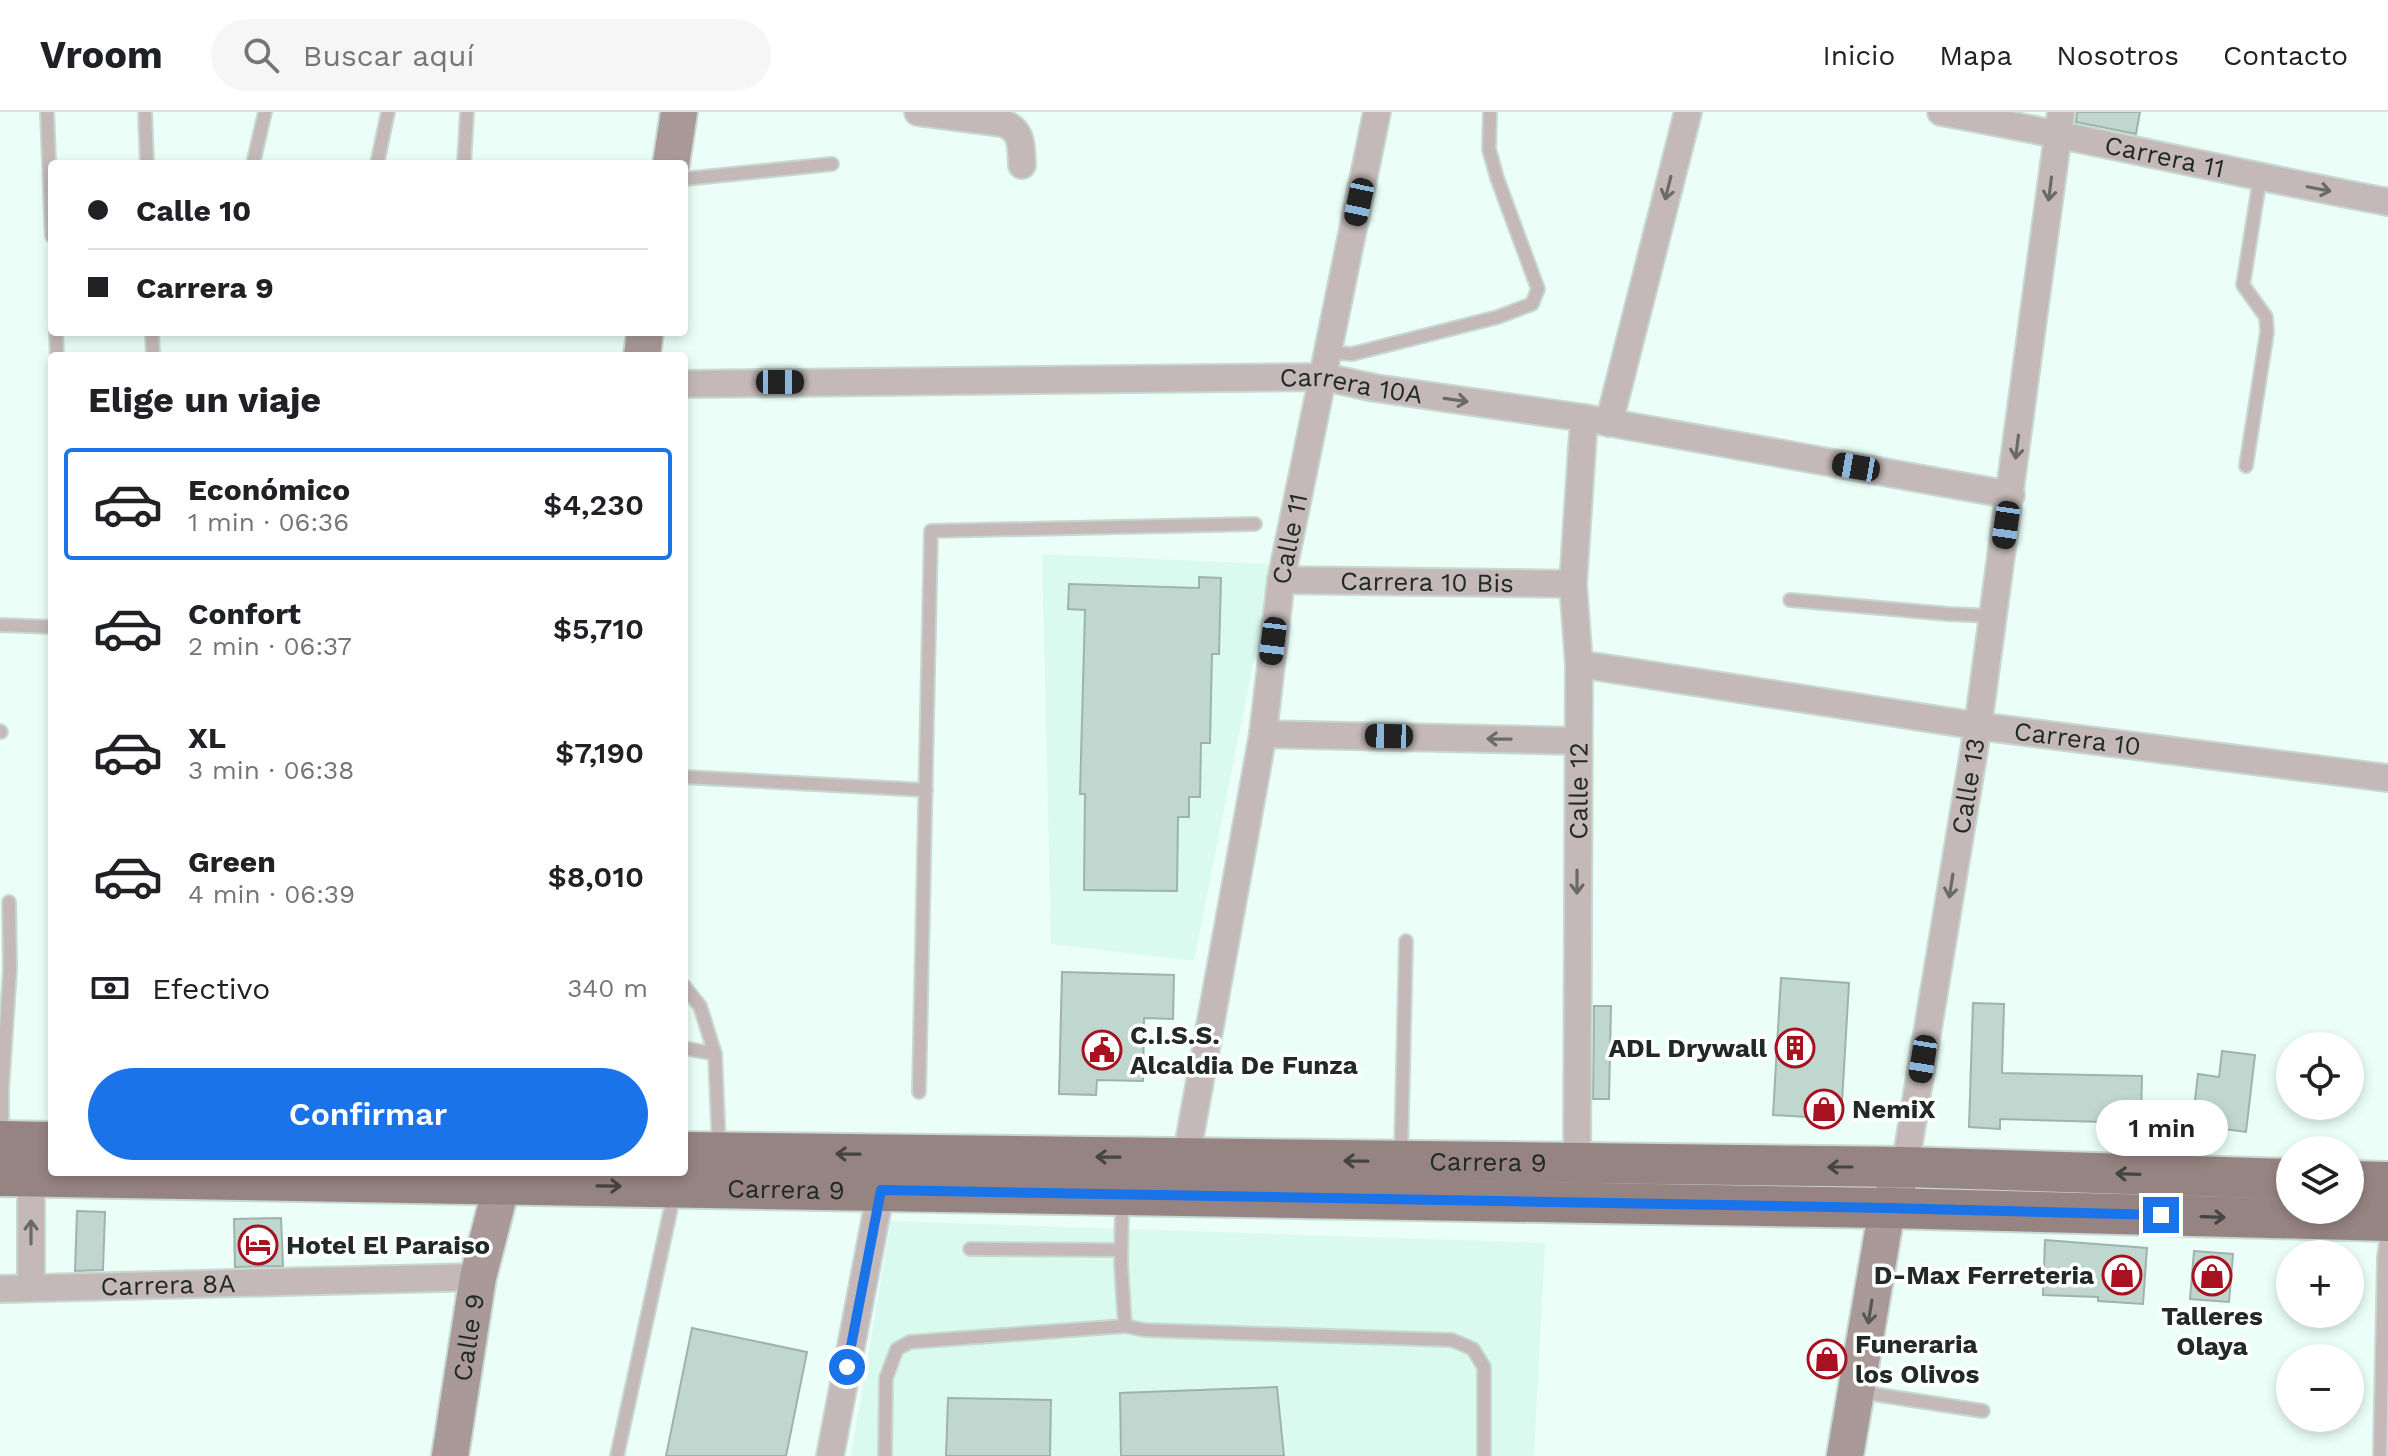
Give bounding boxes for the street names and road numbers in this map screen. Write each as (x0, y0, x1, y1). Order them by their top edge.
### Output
street label: Carrera 11 (2102, 129, 2227, 184)
street label: Carrera 10A (1279, 362, 1425, 410)
street label: Calle 11 (1265, 491, 1313, 587)
street label: Carrera 10 Bis (1340, 566, 1514, 598)
street label: Carrera 10 (2012, 716, 2143, 762)
street label: Calle 13 (1945, 736, 1991, 837)
street label: Calle 12 (1563, 742, 1594, 840)
street label: Carrera 9 (1429, 1146, 1547, 1178)
street label: Carrera 9 (727, 1173, 845, 1205)
street label: Carrera 8A (100, 1268, 236, 1301)
street label: Calle 9 (447, 1291, 490, 1383)

